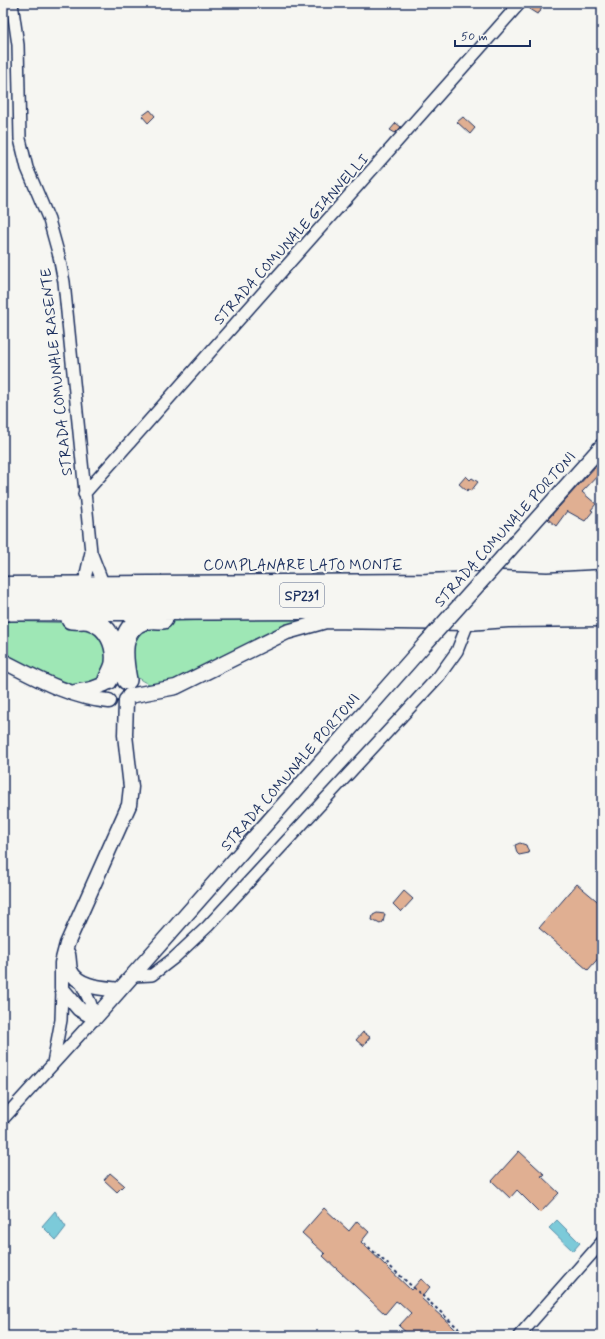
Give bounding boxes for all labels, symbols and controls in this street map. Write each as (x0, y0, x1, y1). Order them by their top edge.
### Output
scale bar (455, 22, 530, 48)
text: 50 m (461, 29, 488, 45)
street label: STRADA COMUNALE GIANNELLI (210, 150, 374, 329)
street label: STRADA COMUNALE RASENTE (36, 267, 78, 477)
street label: STRADA COMUNALE PORTONI (430, 448, 581, 612)
street label: COMPLANARE LATO MONTE (203, 556, 403, 576)
road number: SP231 (280, 583, 324, 607)
street label: STRADA COMUNALE PORTONI (217, 689, 365, 856)

